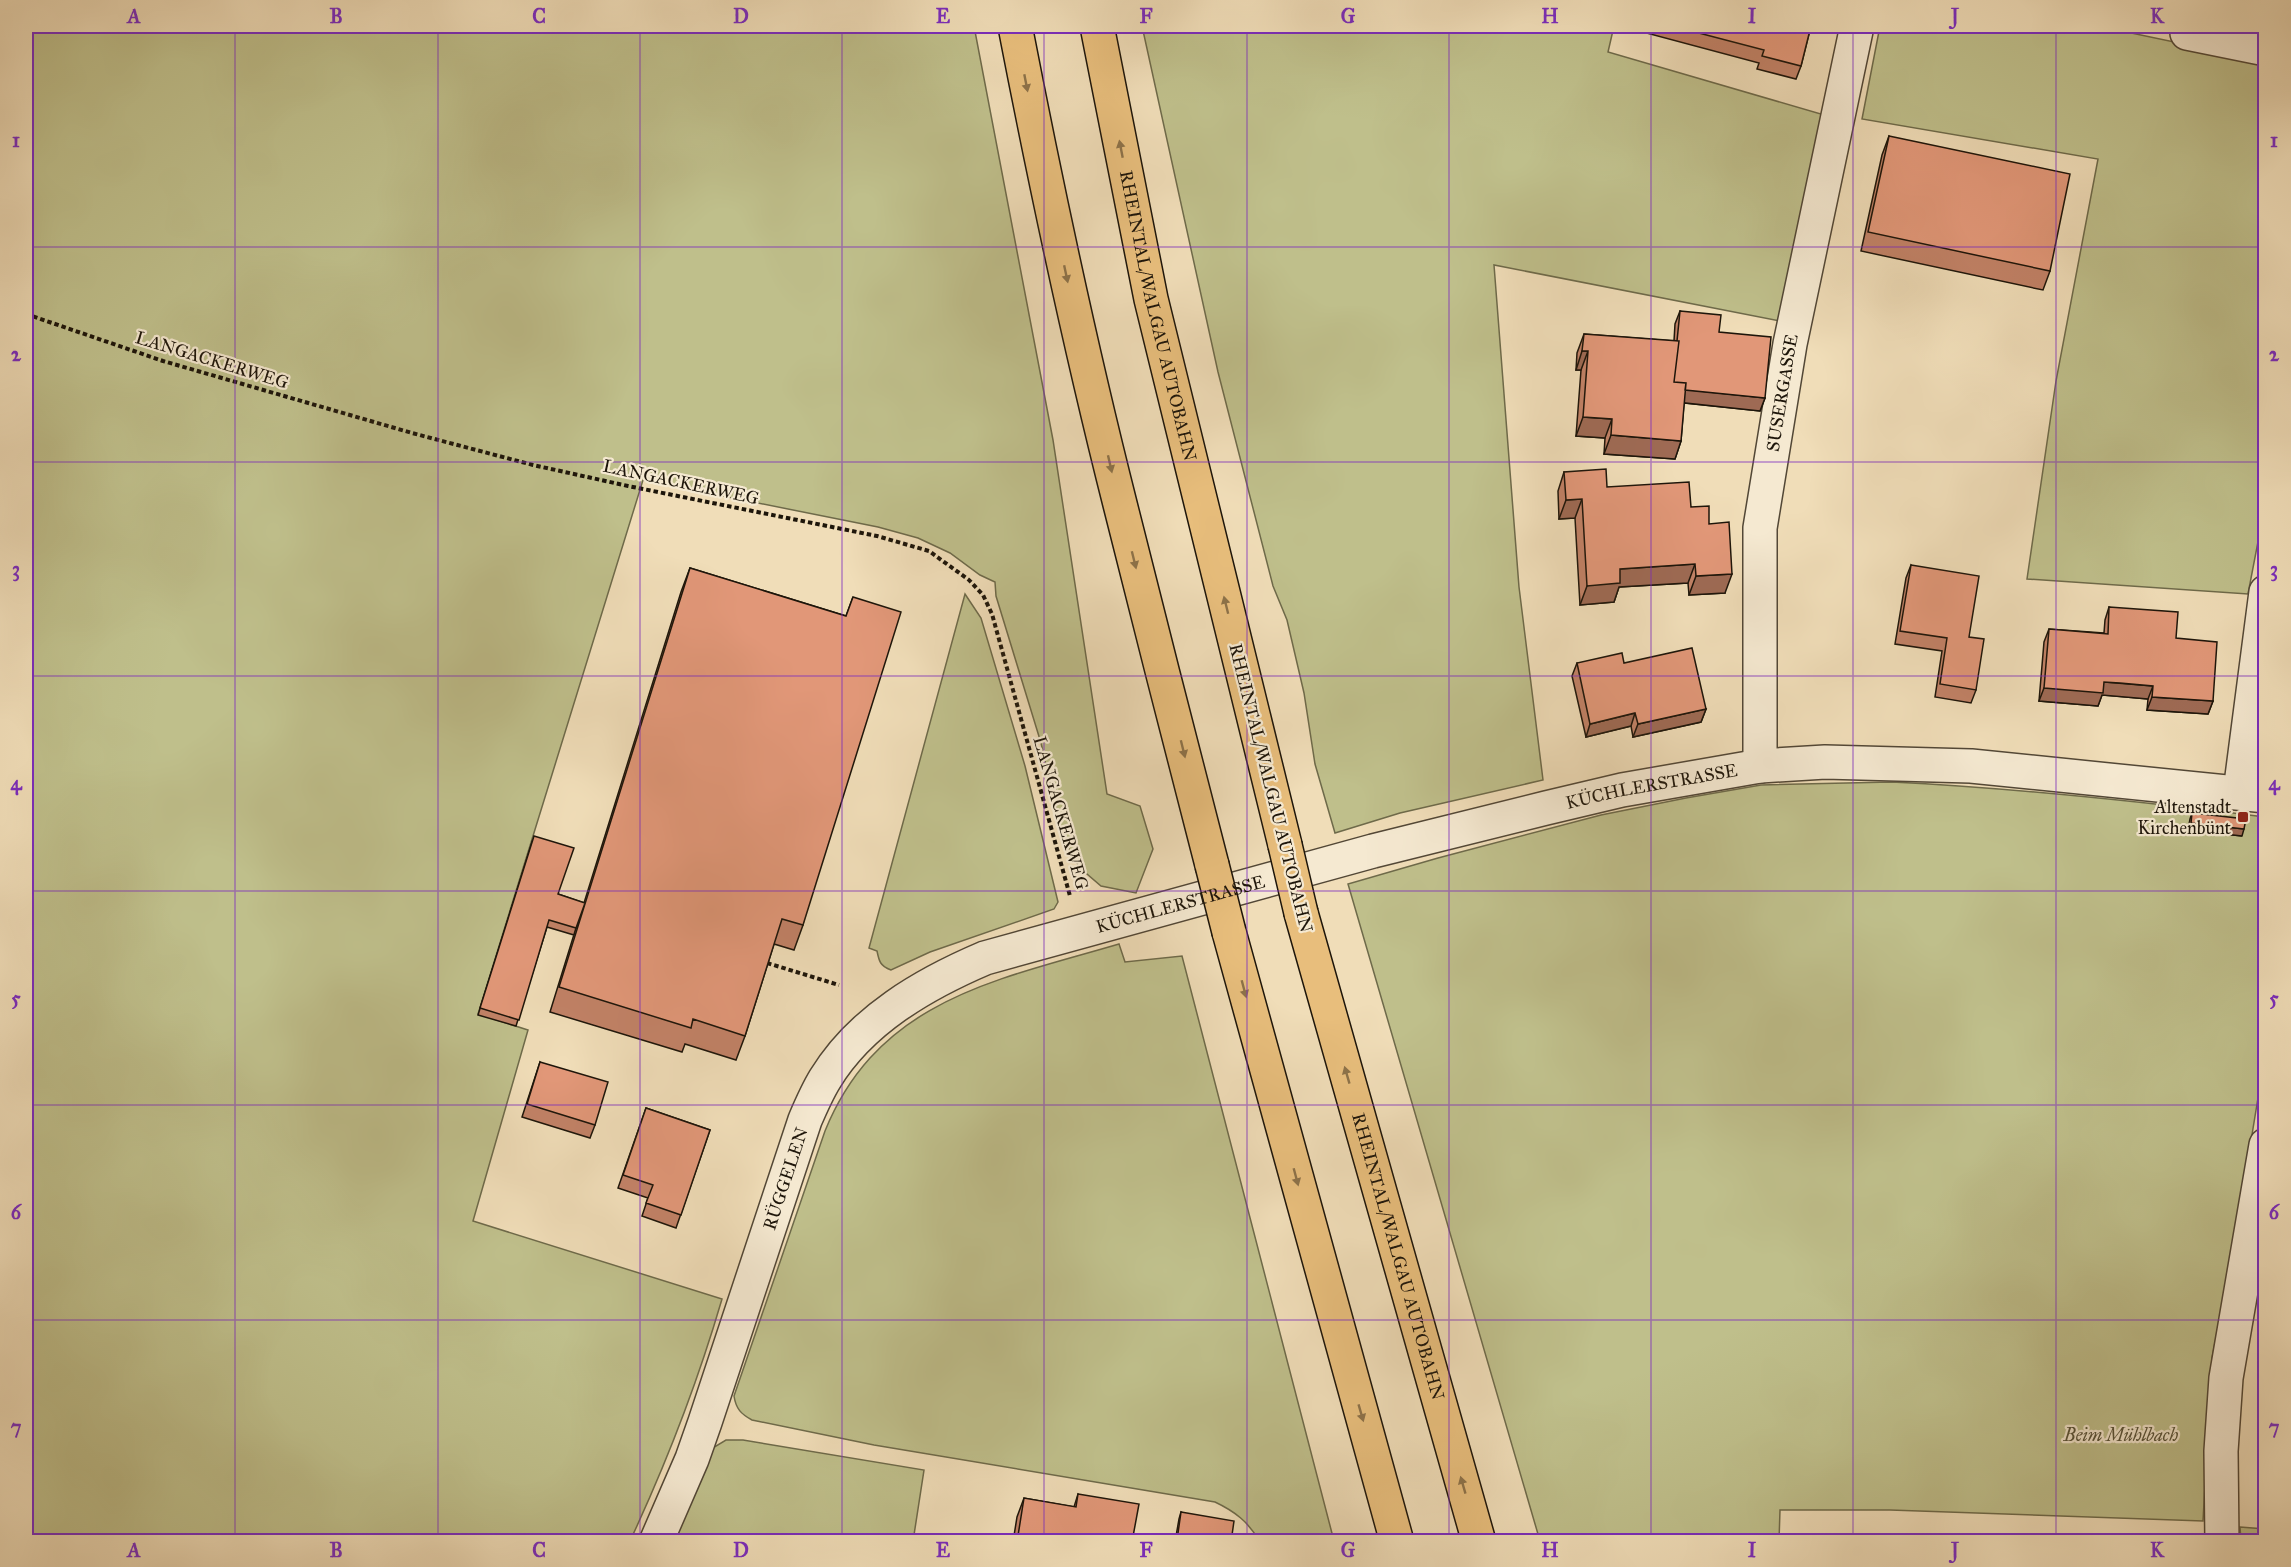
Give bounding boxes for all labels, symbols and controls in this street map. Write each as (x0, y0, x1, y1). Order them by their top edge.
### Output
text: A (125, 4, 141, 28)
text: B (329, 4, 343, 28)
text: C (532, 4, 546, 28)
text: D (733, 4, 749, 28)
text: E (936, 4, 951, 28)
text: F (1139, 4, 1153, 28)
text: G (1341, 4, 1356, 28)
text: H (1541, 4, 1559, 28)
text: I (1748, 4, 1757, 28)
text: J (1948, 4, 1960, 30)
text: K (2150, 4, 2165, 28)
one-way arrow (1022, 74, 1031, 93)
text: 1 (12, 128, 20, 152)
text: 1 (2270, 128, 2278, 152)
one-way arrow (1116, 139, 1125, 158)
street label: RHEINTAL/WALGAU AUTOBAHN (1115, 168, 1201, 463)
one-way arrow (1062, 265, 1071, 284)
street label: LANGACKERWEG (133, 326, 291, 394)
street label: SUSERGASSE (1762, 332, 1803, 453)
text: 2 (11, 342, 22, 366)
text: 2 (2269, 342, 2280, 366)
street label: LANGACKERWEG (601, 455, 761, 509)
one-way arrow (1106, 455, 1115, 474)
one-way arrow (1130, 551, 1139, 569)
text: 3 (12, 557, 20, 582)
text: 3 (2270, 557, 2278, 582)
one-way arrow (1220, 596, 1230, 614)
street label: RHEINTAL/WALGAU AUTOBAHN (1224, 641, 1318, 935)
street label: LANGACKERWEG (1029, 734, 1093, 892)
one-way arrow (1178, 740, 1188, 758)
street label: KÜCHLERSTRASSE (1564, 759, 1739, 814)
text: 4 (10, 771, 22, 796)
text: 4 (2268, 771, 2280, 796)
place label: Altenstadt Kirchenbünt (2138, 796, 2232, 839)
marker: Altenstadt Kirchenbünt (2236, 810, 2250, 824)
street label: KÜCHLERSTRASSE (1093, 870, 1267, 938)
one-way arrow (1240, 979, 1250, 998)
text: 5 (11, 986, 21, 1010)
text: 5 (2269, 986, 2279, 1010)
one-way arrow (1342, 1066, 1351, 1084)
street label: RHEINTAL/WALGAU AUTOBAHN (1347, 1110, 1449, 1403)
street label: RÜGGELEN (758, 1125, 813, 1233)
one-way arrow (1291, 1168, 1301, 1186)
text: 6 (11, 1200, 23, 1224)
text: 6 (2269, 1200, 2281, 1224)
one-way arrow (1356, 1404, 1366, 1422)
text: 7 (11, 1415, 22, 1439)
text: 7 (2269, 1415, 2280, 1439)
park label: Beim Mühlbach (2063, 1424, 2178, 1446)
one-way arrow (1458, 1476, 1467, 1494)
text: A (125, 1538, 141, 1562)
text: B (329, 1538, 343, 1562)
text: C (532, 1538, 546, 1562)
text: D (733, 1538, 749, 1562)
text: E (936, 1538, 951, 1562)
text: F (1139, 1538, 1153, 1562)
text: G (1341, 1538, 1356, 1562)
text: H (1541, 1538, 1559, 1562)
text: I (1748, 1538, 1757, 1562)
text: J (1948, 1538, 1960, 1564)
text: K (2150, 1538, 2165, 1562)

